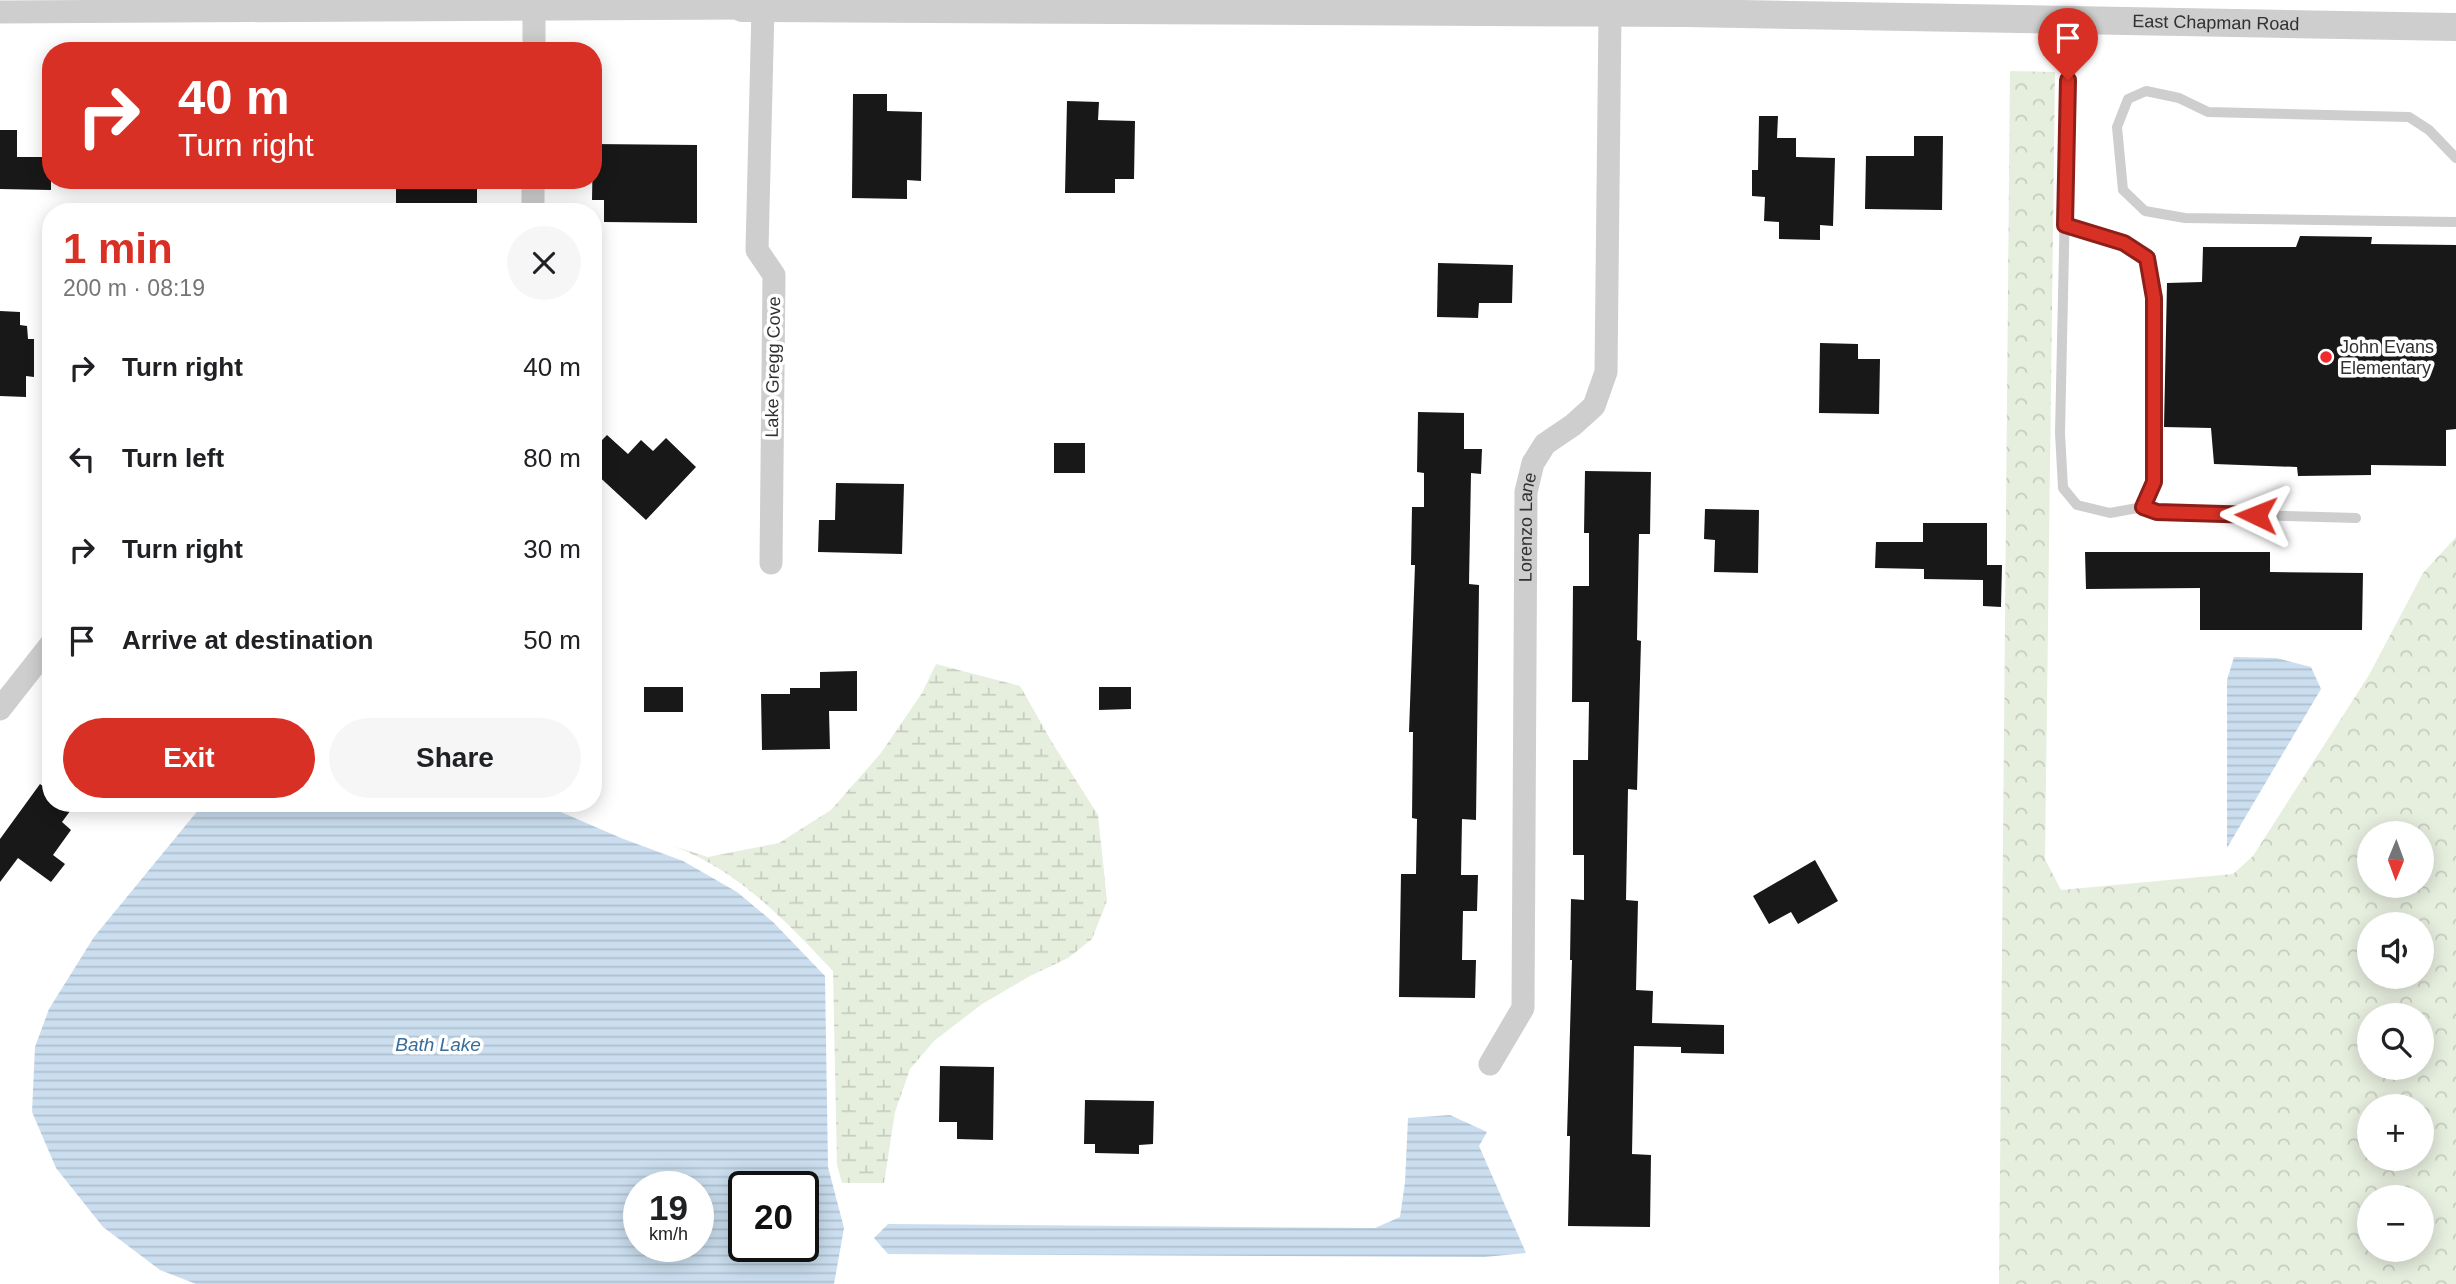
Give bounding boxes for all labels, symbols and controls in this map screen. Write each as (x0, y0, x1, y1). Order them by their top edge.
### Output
pin (2038, 8, 2098, 80)
street label: East Chapman Road (2132, 11, 2300, 34)
icon: arrive (2049, 19, 2087, 57)
icon: right (63, 70, 154, 161)
text: 40 m (178, 70, 290, 124)
text: Turn right (178, 127, 314, 163)
text: 1 min (63, 225, 173, 272)
button: close (507, 226, 581, 300)
text: 200 m · 08:19 (63, 275, 205, 301)
street label: Lake Gregg Cove (762, 296, 784, 438)
place label: John Evans Elementary (2340, 337, 2434, 378)
icon: right (63, 349, 101, 387)
marker: John Evans Elementary (2318, 349, 2334, 365)
text: Turn right (122, 352, 243, 382)
text: 40 m (523, 352, 581, 382)
icon: left (63, 440, 101, 478)
text: Turn left (122, 443, 224, 473)
text: 80 m (523, 443, 581, 473)
street label: Lorenzo Lane (1515, 470, 1540, 582)
position arrow (2219, 478, 2293, 552)
icon: right (63, 531, 101, 569)
text: Turn right (122, 534, 243, 564)
text: 30 m (523, 534, 581, 564)
icon: arrive (63, 622, 101, 660)
text: Arrive at destination (122, 625, 373, 655)
text: 50 m (523, 625, 581, 655)
button: Exit (63, 718, 315, 798)
button: Share (329, 718, 581, 798)
north arrow (2357, 821, 2434, 898)
map controls (2357, 821, 2434, 1262)
button: sound (2357, 912, 2434, 989)
button: search (2357, 1003, 2434, 1080)
water label: Bath Lake (395, 1034, 481, 1055)
button: + (2357, 1094, 2434, 1171)
speed limit sign: 20 (728, 1171, 819, 1262)
button: − (2357, 1185, 2434, 1262)
text: 19 (649, 1188, 688, 1227)
text: km/h (649, 1224, 688, 1244)

